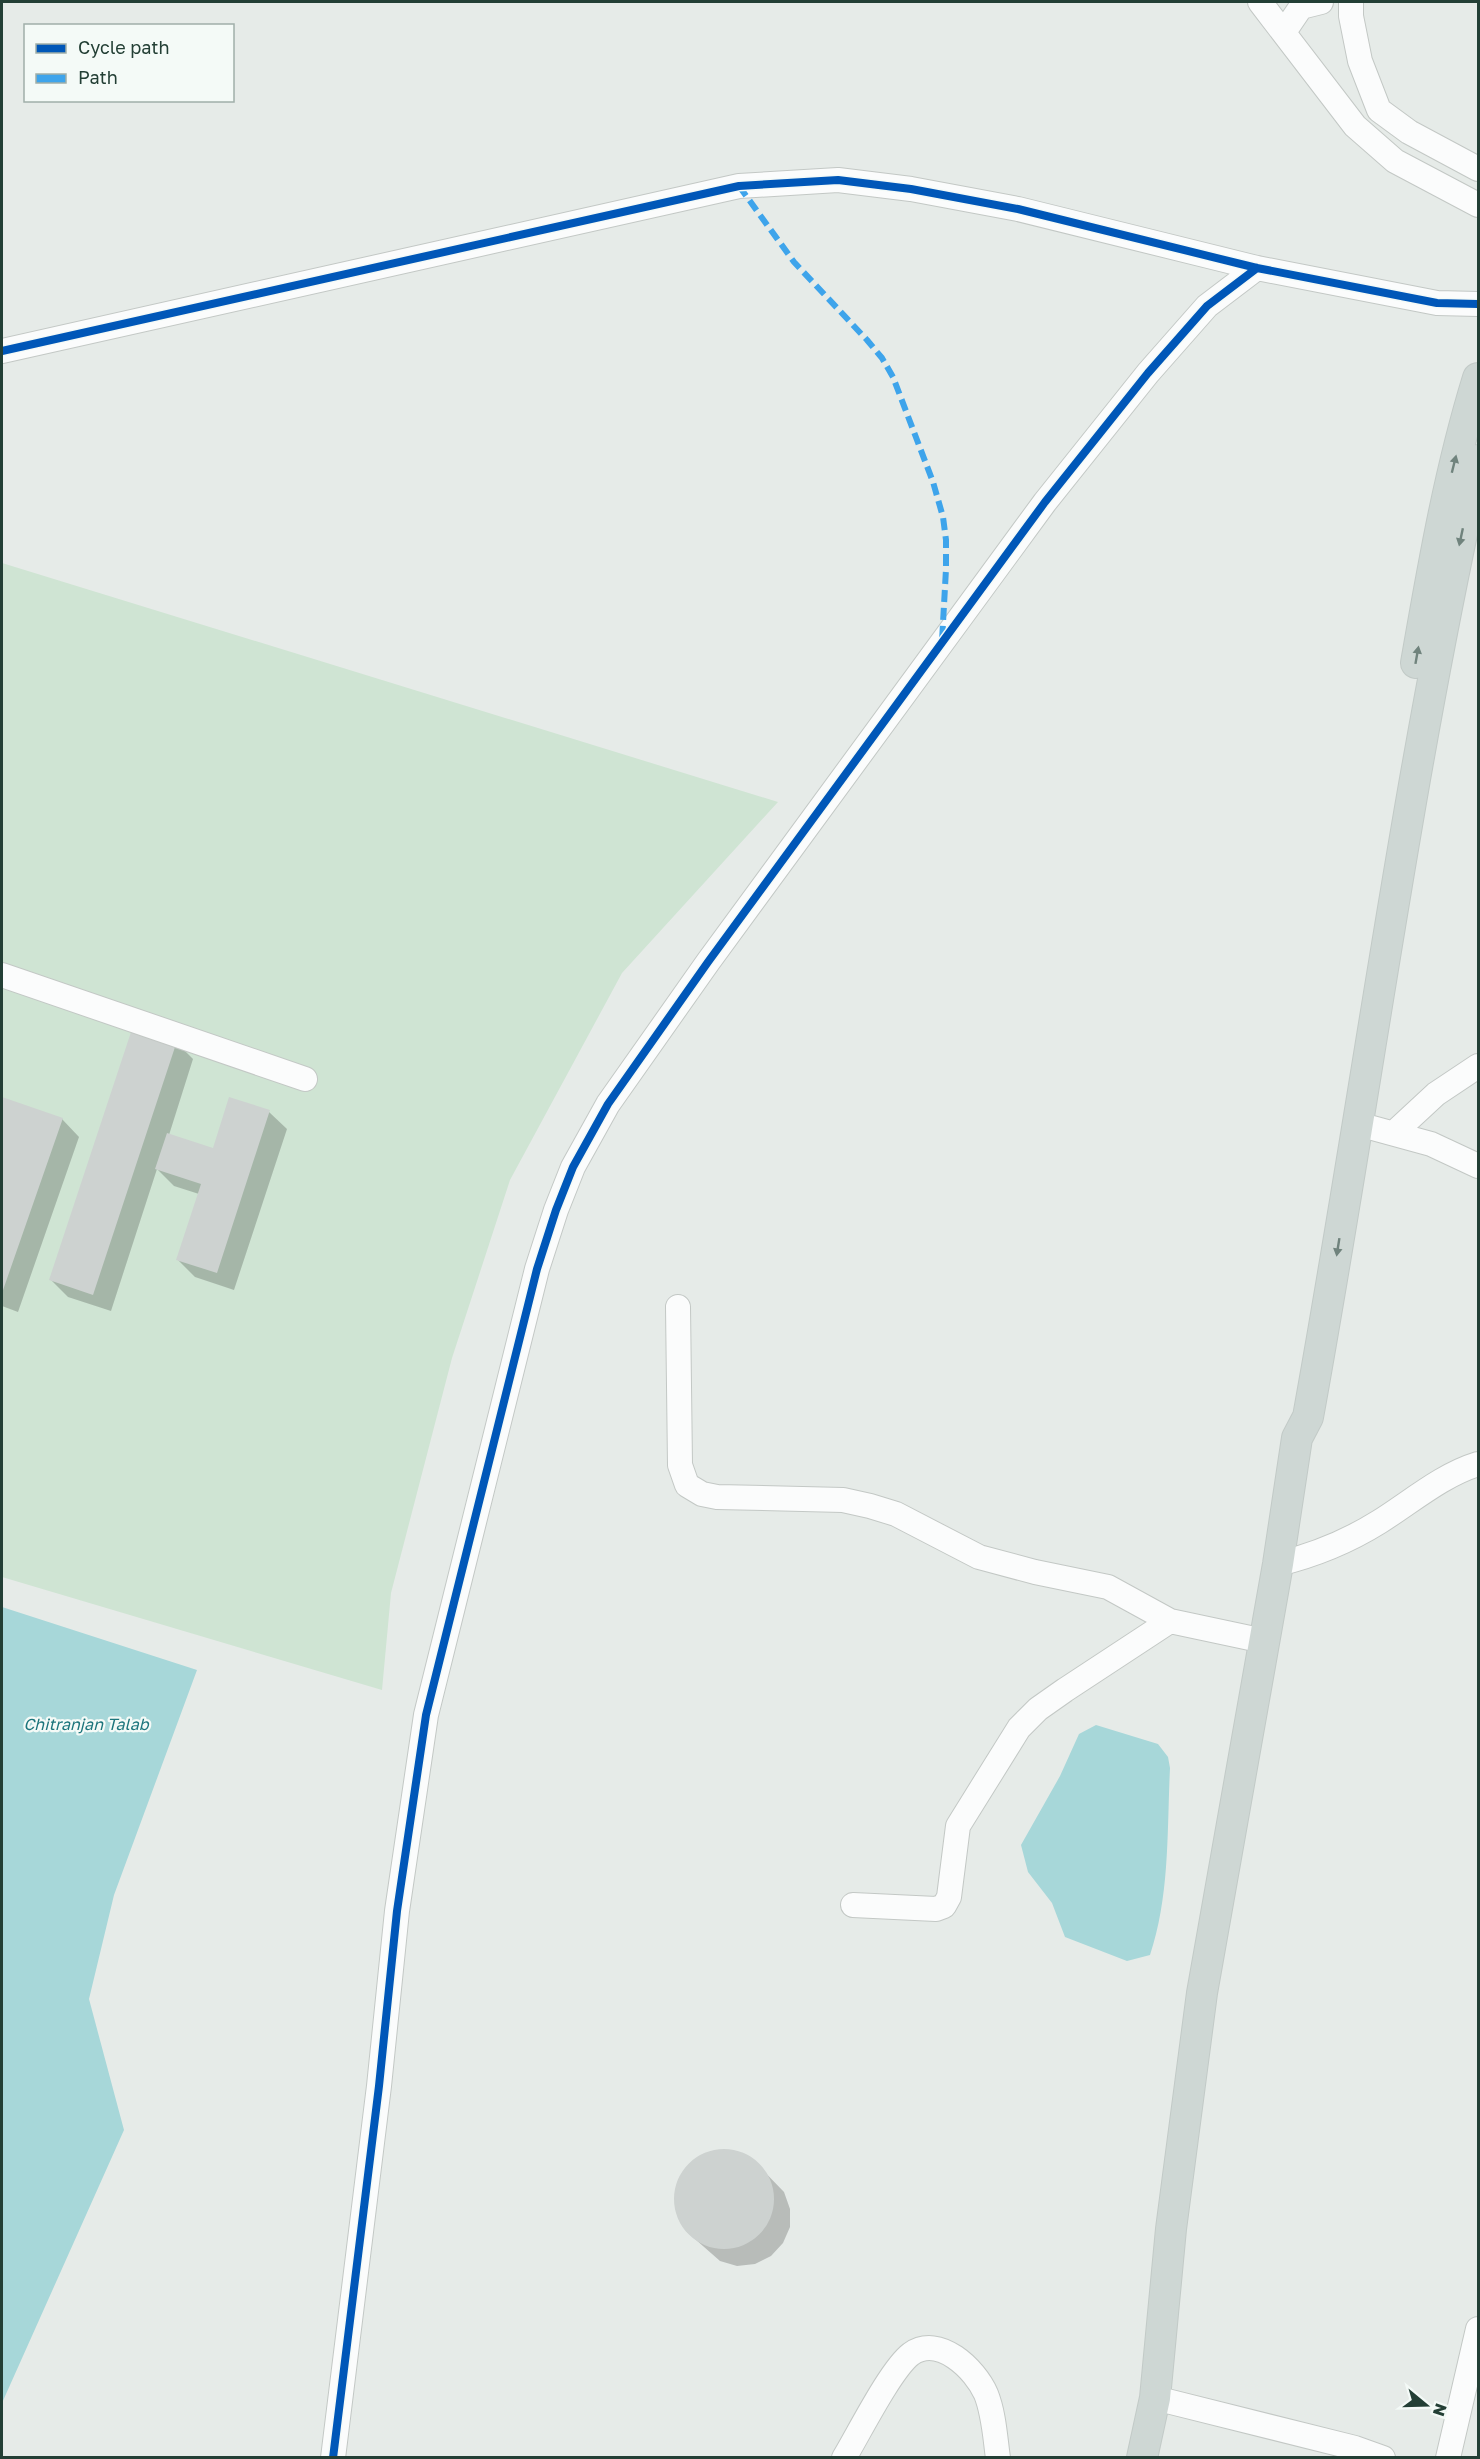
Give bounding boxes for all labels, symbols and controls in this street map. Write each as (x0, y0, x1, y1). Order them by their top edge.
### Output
legend (24, 24, 234, 102)
text: Cycle path (78, 36, 170, 58)
text: Path (78, 66, 118, 88)
one-way arrow (1449, 455, 1459, 473)
one-way arrow (1456, 528, 1465, 547)
one-way arrow (1413, 646, 1422, 665)
one-way arrow (1333, 1237, 1342, 1256)
water label: Chitranjan Talab (23, 1714, 150, 1734)
north arrow (1396, 2375, 1456, 2435)
text: N (1429, 2401, 1452, 2419)

